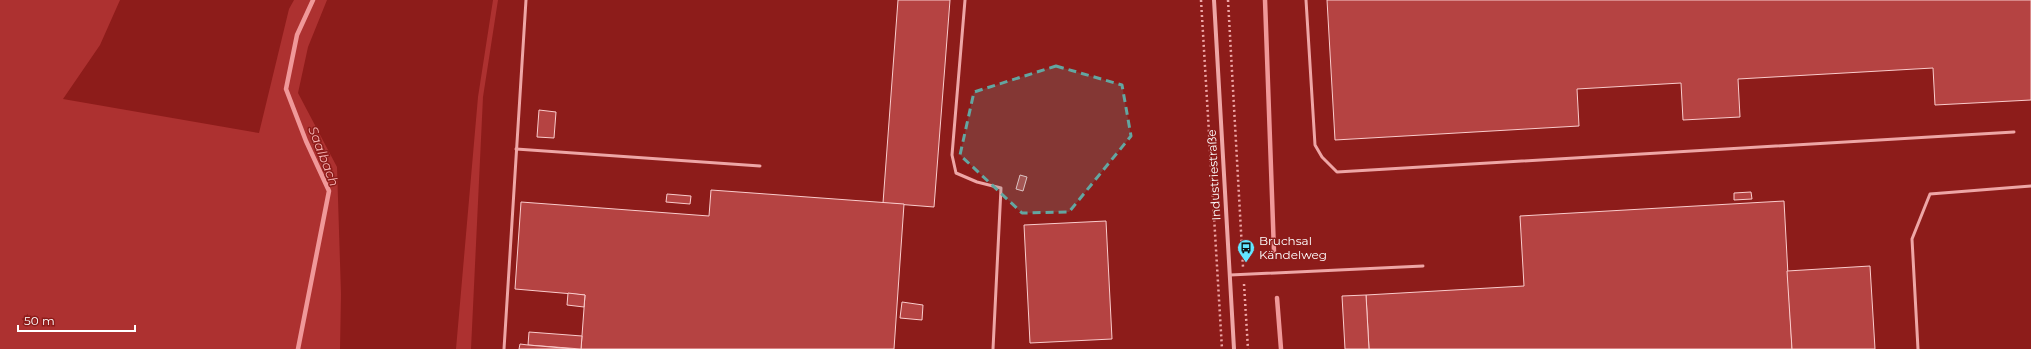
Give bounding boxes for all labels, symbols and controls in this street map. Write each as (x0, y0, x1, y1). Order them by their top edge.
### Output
water label: Saalbach (305, 124, 343, 188)
street label: Industriestraße (1204, 129, 1223, 221)
place label: Bruchsal Kändelweg (1259, 233, 1327, 262)
bus stop icon: Bruchsal Kändelweg (1236, 238, 1256, 263)
scale bar (18, 307, 135, 333)
text: 50 m (24, 313, 55, 328)

